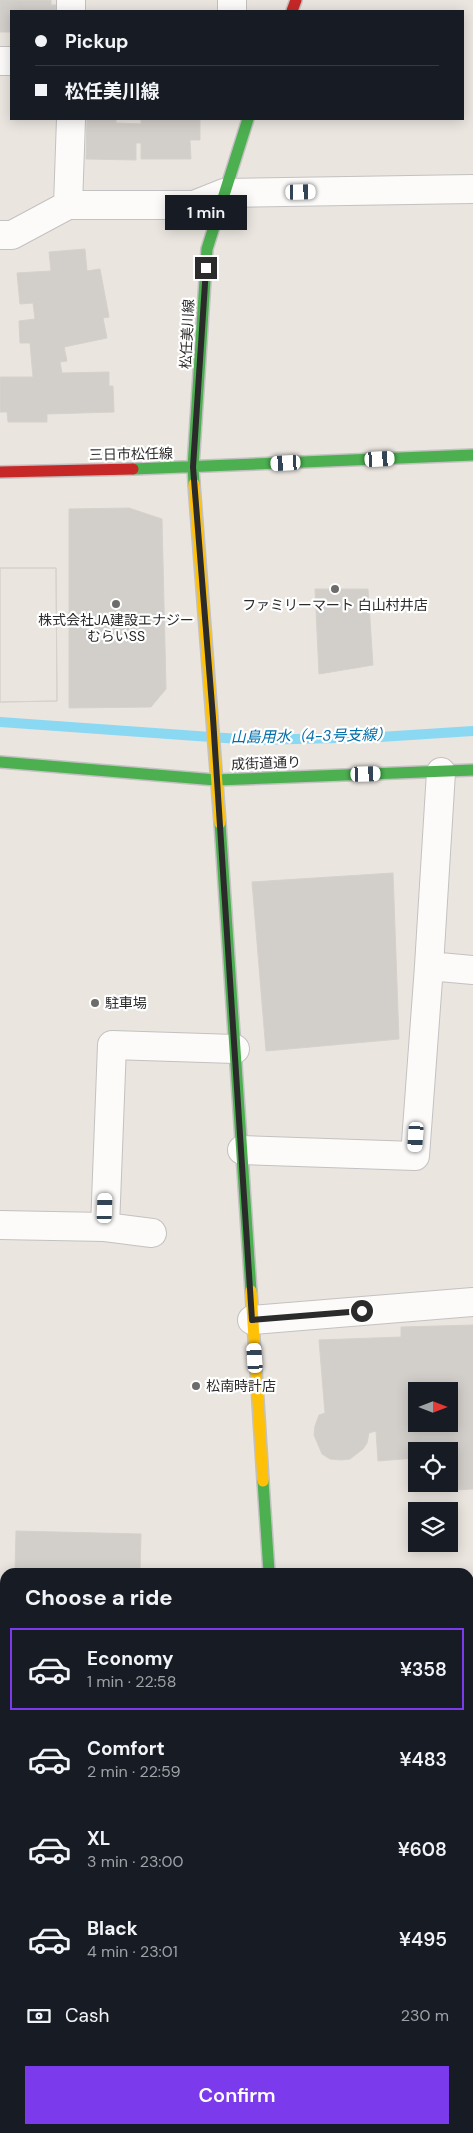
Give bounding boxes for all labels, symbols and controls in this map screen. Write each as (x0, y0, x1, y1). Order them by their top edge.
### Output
text: Pickup (65, 29, 129, 54)
text: 松任美川線 (65, 79, 160, 104)
car (285, 184, 316, 200)
callout: 1 min (165, 196, 247, 230)
text: 1 min (187, 202, 225, 223)
route end (195, 257, 217, 279)
street label: 松任美川線 (176, 299, 198, 369)
street label: 三日市松任線 (89, 444, 173, 464)
car (364, 451, 395, 467)
car (270, 455, 301, 471)
marker: ファミリーマート 白山村井店 (329, 583, 341, 595)
place label: ファミリーマート 白山村井店 (242, 596, 428, 614)
marker: 株式会社JA建設エナジー むらいSS (110, 598, 122, 610)
place label: 株式会社JA建設エナジー むらいSS (38, 611, 194, 645)
water label: 山島用水（4-3号支線） (230, 725, 392, 747)
street label: 成街道通り (231, 753, 301, 773)
car (350, 766, 381, 782)
place label: 駐車場 (105, 994, 147, 1012)
marker: 駐車場 (89, 997, 101, 1009)
car (407, 1122, 424, 1152)
car (96, 1193, 113, 1223)
route start (351, 1300, 373, 1322)
car (246, 1343, 263, 1373)
place label: 松南時計店 (206, 1377, 276, 1395)
marker: 松南時計店 (190, 1380, 202, 1392)
north arrow (408, 1382, 458, 1432)
map controls (408, 1382, 458, 1552)
button: locate (408, 1442, 458, 1492)
button: layers (408, 1502, 458, 1552)
text: Choose a ride (25, 1583, 173, 1612)
text: Economy (87, 1646, 174, 1671)
icon: car (27, 1647, 72, 1692)
text: ¥358 (400, 1657, 447, 1682)
text: 1 min · 22:58 (87, 1671, 176, 1692)
text: Comfort (87, 1736, 165, 1761)
icon: car (27, 1737, 72, 1782)
text: ¥483 (400, 1747, 447, 1772)
text: 2 min · 22:59 (87, 1761, 180, 1782)
text: XL (87, 1826, 110, 1851)
icon: car (27, 1827, 72, 1872)
text: ¥608 (398, 1837, 447, 1862)
text: 3 min · 23:00 (87, 1851, 183, 1872)
text: Black (87, 1916, 138, 1941)
icon: car (27, 1917, 72, 1962)
text: ¥495 (399, 1927, 447, 1952)
text: 4 min · 23:01 (87, 1941, 178, 1962)
icon: cash (25, 2002, 53, 2030)
text: Cash (65, 2003, 109, 2028)
text: 230 m (401, 2005, 449, 2026)
button: Confirm (25, 2066, 449, 2124)

